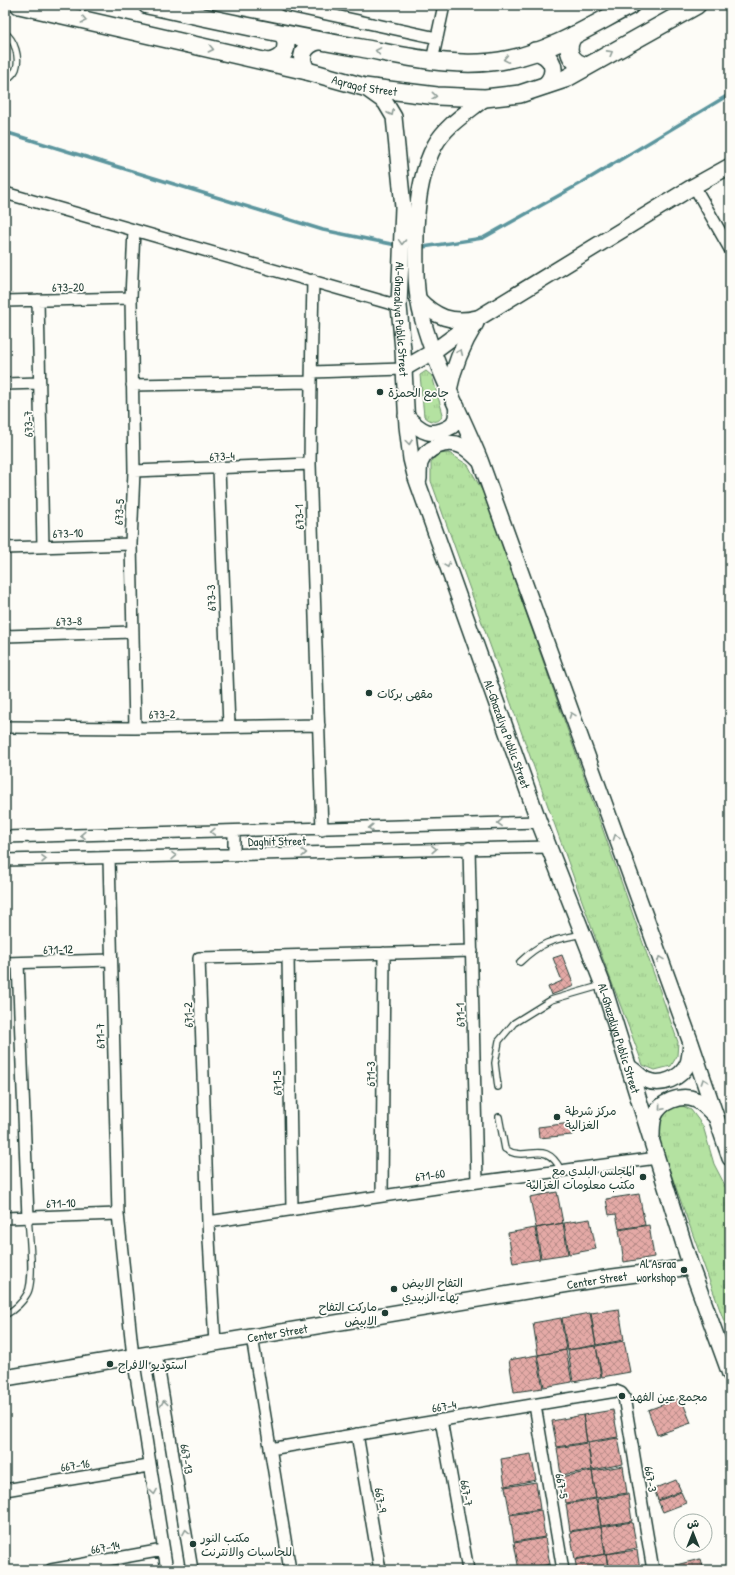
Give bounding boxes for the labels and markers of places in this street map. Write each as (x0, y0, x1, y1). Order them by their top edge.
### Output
place label: جامع الحمزة (388, 384, 449, 402)
marker: جامع الحمزة (375, 387, 385, 397)
place label: مقهى بركات (377, 685, 433, 702)
marker: مقهى بركات (364, 688, 374, 698)
place label: مركز شرطة الغزالية (565, 1102, 617, 1133)
marker: مركز شرطة الغزالية (552, 1112, 562, 1122)
place label: المجلس البلدي مع مكتب معلومات الغزالية (526, 1162, 635, 1193)
marker: المجلس البلدي مع مكتب معلومات الغزالية (638, 1172, 648, 1182)
place label: Al Asraa workshop (636, 1255, 676, 1286)
marker: Al Asraa workshop (679, 1265, 689, 1275)
place label: التفاح الابيض بهاء الزبيدي (402, 1274, 463, 1306)
marker: التفاح الابيض بهاء الزبيدي (389, 1284, 399, 1294)
place label: ماركت التفاح الابيض (319, 1298, 377, 1329)
marker: ماركت التفاح الابيض (380, 1308, 390, 1318)
place label: استوديو الافراح (118, 1356, 187, 1374)
marker: استوديو الافراح (105, 1359, 115, 1369)
place label: مجمع عين الفهد (630, 1388, 708, 1406)
marker: مجمع عين الفهد (617, 1391, 627, 1401)
place label: مكتب النور للحاسبات والانترنت (200, 1529, 292, 1560)
marker: مكتب النور للحاسبات والانترنت (188, 1539, 198, 1549)

